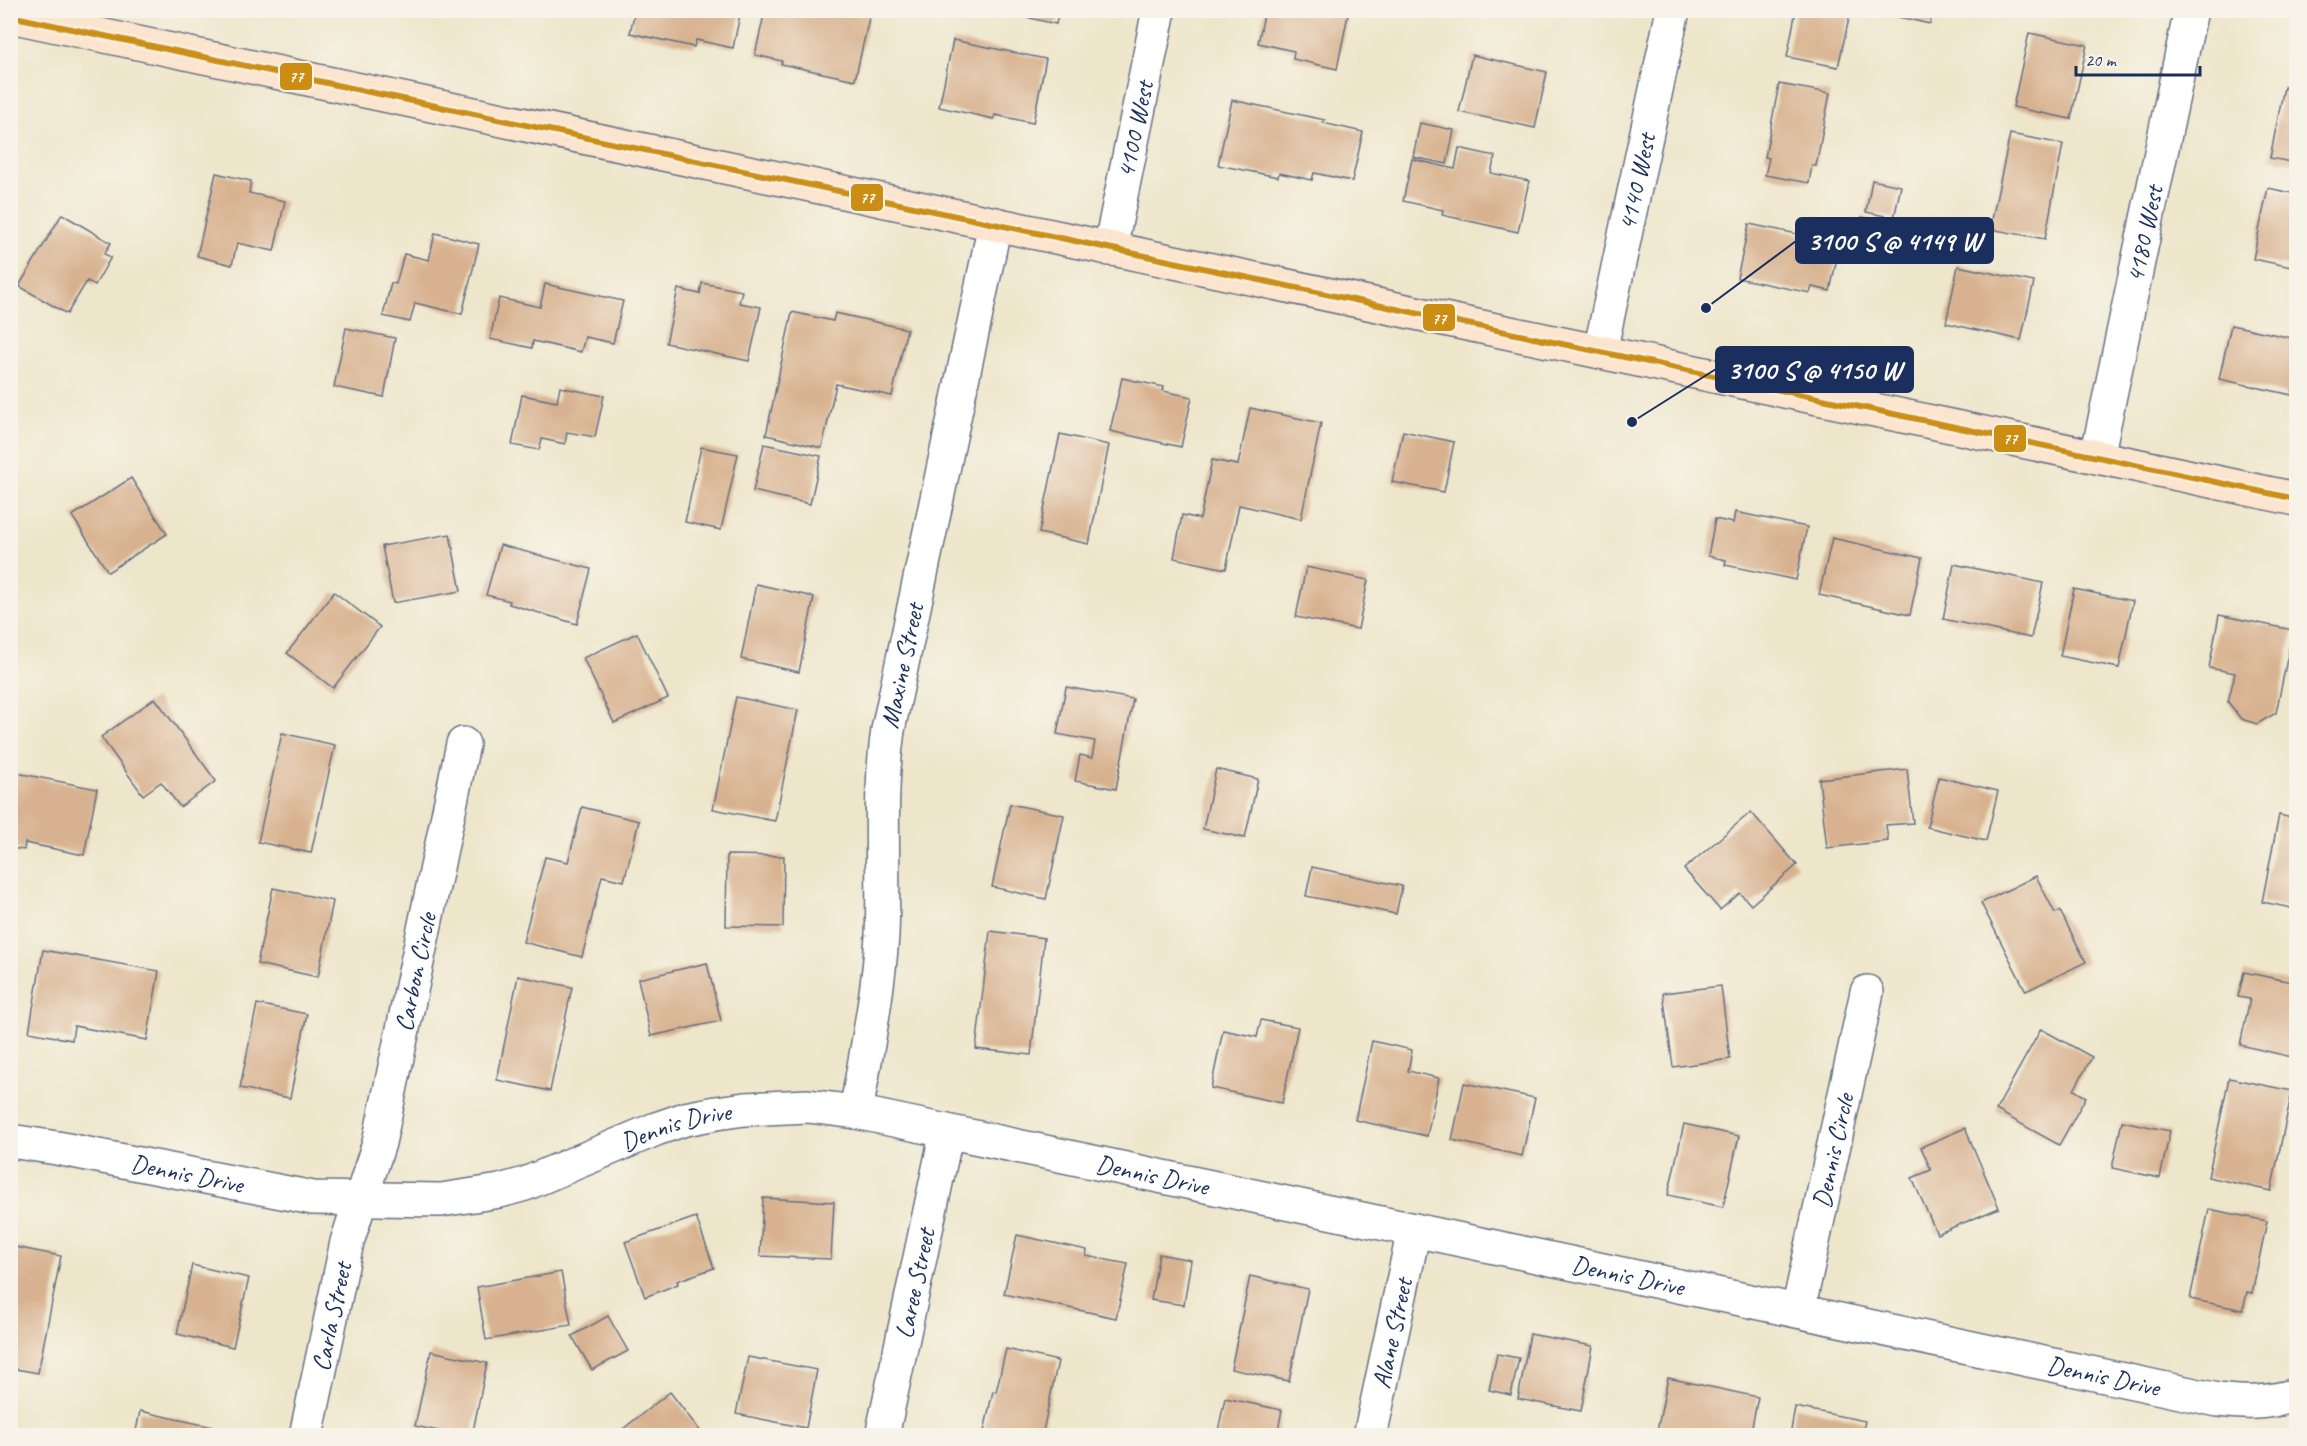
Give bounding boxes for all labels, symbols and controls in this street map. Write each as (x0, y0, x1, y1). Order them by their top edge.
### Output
scale bar (2076, 39, 2200, 77)
text: 20 m (2085, 49, 2118, 71)
line badge: 77 (279, 62, 313, 91)
text: 77 (289, 67, 305, 87)
street label: 4100 West (1108, 76, 1161, 181)
street label: 4140 West (1610, 128, 1663, 233)
street label: 4180 West (2118, 180, 2171, 285)
line badge: 77 (850, 183, 884, 212)
text: 77 (860, 188, 876, 208)
callout: 3100 S @ 4149 W (1796, 218, 1993, 263)
text: 3100 S @ 4149 W (1807, 224, 1986, 258)
line badge: 77 (1422, 303, 1456, 332)
text: 77 (1432, 309, 1448, 329)
callout: 3100 S @ 4150 W (1716, 347, 1913, 392)
text: 3100 S @ 4150 W (1727, 353, 1906, 387)
line badge: 77 (1993, 424, 2027, 453)
text: 77 (2003, 429, 2019, 449)
street label: Maxine Street (872, 598, 931, 731)
street label: Carbon Circle (386, 907, 444, 1034)
street label: Dennis Circle (1804, 1088, 1862, 1211)
street label: Dennis Drive (615, 1094, 735, 1159)
street label: Dennis Drive (128, 1146, 249, 1201)
street label: Dennis Drive (1093, 1147, 1214, 1203)
street label: Laree Street (887, 1223, 943, 1341)
street label: Dennis Drive (1569, 1247, 1689, 1304)
street label: Carla Street (304, 1257, 359, 1374)
street label: Alane Street (1364, 1273, 1420, 1391)
street label: Dennis Drive (2044, 1348, 2165, 1404)

